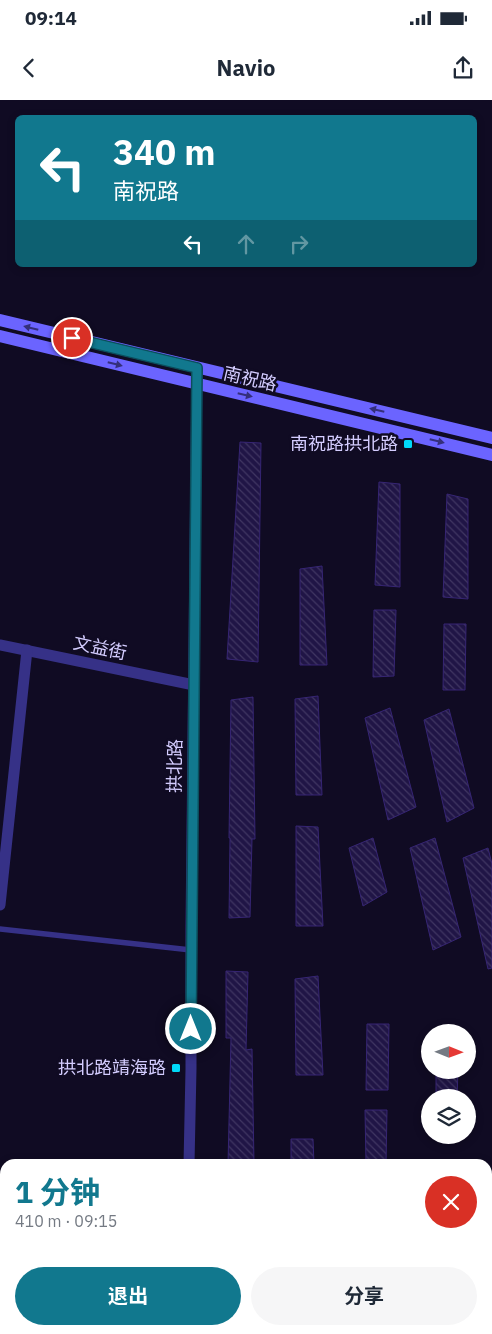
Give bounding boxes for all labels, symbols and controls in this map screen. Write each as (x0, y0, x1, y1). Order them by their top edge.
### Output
text: 09:14 (25, 6, 77, 30)
text: Navio (217, 53, 275, 82)
icon: back (15, 54, 43, 82)
icon: share (449, 54, 477, 82)
text: 340 m (113, 129, 216, 175)
icon: left (30, 135, 95, 200)
text: 南祝路 (113, 176, 179, 205)
icon: left (179, 230, 207, 258)
icon: ahead (232, 230, 260, 258)
icon: right (285, 230, 313, 258)
pin (51, 317, 93, 359)
one-way arrow (23, 323, 38, 331)
icon: arrive (58, 324, 86, 352)
one-way arrow (108, 360, 123, 368)
street label: 南祝路 (221, 361, 279, 396)
one-way arrow (237, 391, 252, 399)
one-way arrow (369, 406, 384, 414)
place label: 南祝路拱北路 (290, 432, 398, 455)
one-way arrow (429, 437, 444, 445)
marker: 南祝路拱北路 (402, 438, 414, 450)
street label: 文益街 (71, 631, 129, 664)
street label: 拱北路 (163, 739, 186, 793)
position arrow (164, 1002, 216, 1054)
north arrow (421, 1024, 476, 1079)
map controls (421, 1024, 476, 1144)
place label: 拱北路靖海路 (58, 1056, 166, 1079)
marker: 拱北路靖海路 (170, 1062, 182, 1074)
button: layers (421, 1089, 476, 1144)
text: 1 分钟 (15, 1172, 100, 1211)
button: close (425, 1176, 477, 1228)
text: 410 m · 09:15 (15, 1211, 117, 1231)
button: 退出 (15, 1267, 241, 1325)
button: 分享 (251, 1267, 477, 1325)

